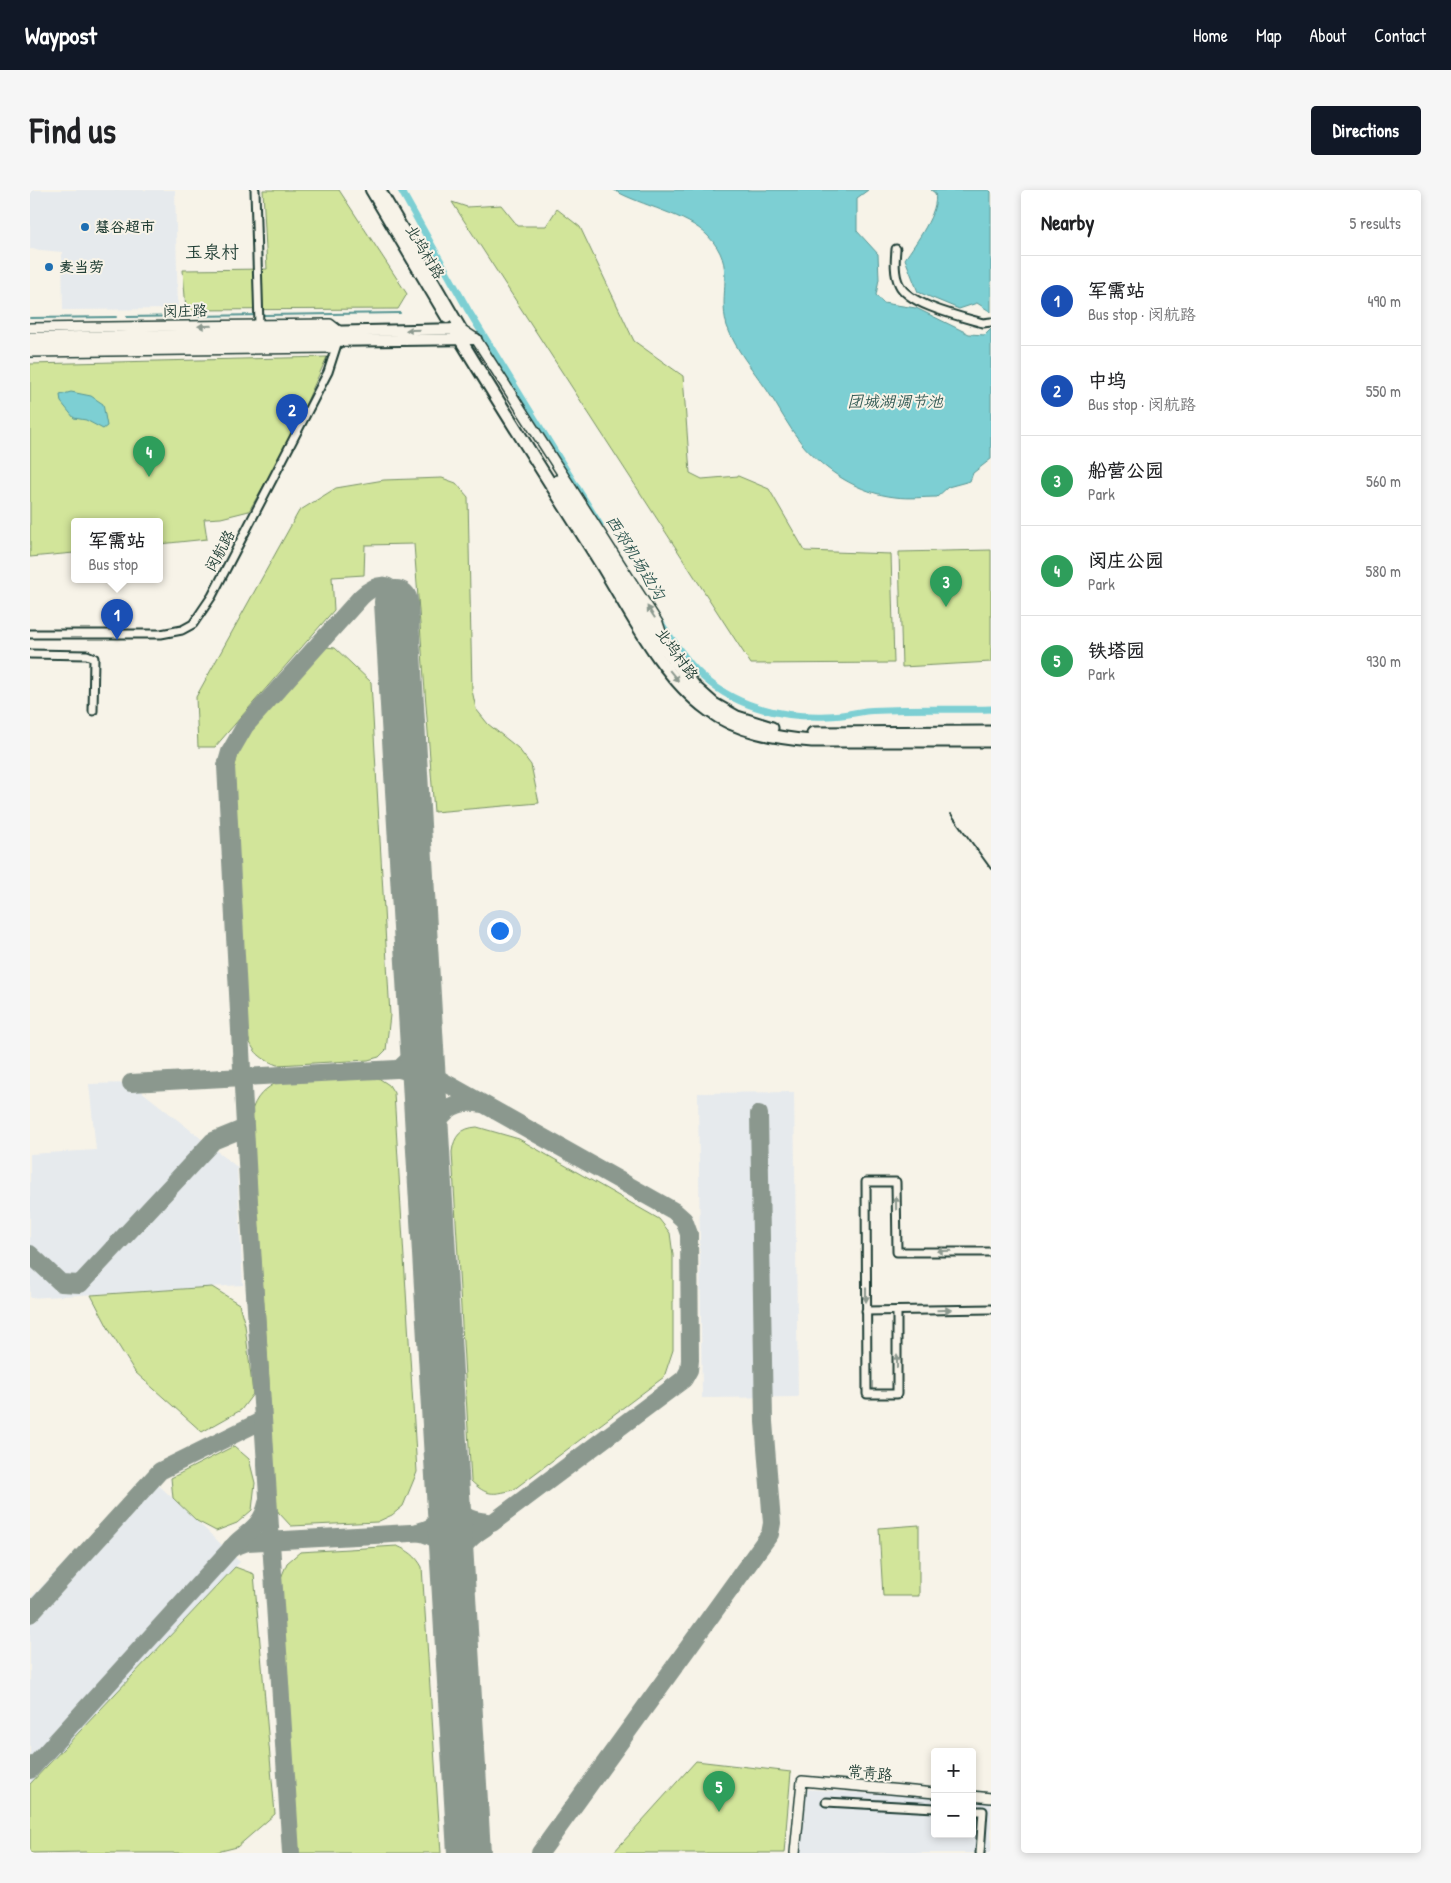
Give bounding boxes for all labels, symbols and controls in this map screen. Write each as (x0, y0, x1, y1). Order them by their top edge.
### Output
text: Waypost (25, 19, 97, 51)
text: Home (1193, 23, 1228, 48)
text: Map (1256, 23, 1281, 48)
text: About (1309, 23, 1346, 48)
text: Contact (1374, 23, 1426, 48)
button: Directions (1311, 106, 1421, 155)
text: Find us (30, 107, 116, 154)
text: Nearby (1041, 208, 1094, 237)
text: 5 results (1350, 212, 1401, 234)
place label: 慧谷超市 (95, 216, 155, 237)
marker: 慧谷超市 (79, 221, 91, 233)
street label: 北坞村路 (401, 221, 450, 283)
district label: 玉泉村 (185, 239, 239, 264)
place label: 麦当劳 (59, 256, 104, 277)
marker: 麦当劳 (43, 261, 55, 273)
text: 军需站 (1088, 277, 1145, 303)
text: 1 (1054, 290, 1060, 312)
text: 490 m (1367, 290, 1401, 312)
street label: 闵庄路 (162, 300, 208, 321)
text: Bus stop · 闵航路 (1088, 303, 1196, 325)
one-way arrow (197, 322, 213, 330)
one-way arrow (404, 326, 420, 334)
text: 中坞 (1088, 367, 1126, 393)
text: 2 (1053, 380, 1061, 402)
text: 550 m (1366, 380, 1401, 402)
water label: 团城湖调节池 (847, 390, 944, 412)
text: Bus stop · 闵航路 (1088, 393, 1196, 415)
pin: 2 (276, 394, 308, 435)
pin: 4 (133, 436, 165, 477)
text: 船营公园 (1088, 457, 1164, 483)
text: 3 (1053, 470, 1061, 492)
text: 560 m (1366, 470, 1401, 492)
text: Park (1088, 483, 1115, 505)
water label: 西郊机场边沟 (601, 510, 672, 605)
popup (71, 518, 163, 583)
street label: 闵航路 (200, 526, 239, 576)
text: 军需站 (88, 527, 146, 553)
text: 闵庄公园 (1088, 547, 1164, 573)
text: Bus stop (88, 553, 138, 575)
text: 4 (1054, 560, 1060, 582)
text: 580 m (1366, 560, 1401, 582)
pin: 3 (930, 566, 962, 607)
text: Park (1088, 573, 1115, 595)
pin: 1 (101, 599, 133, 640)
one-way arrow (646, 605, 655, 618)
street label: 北坞村路 (651, 623, 704, 684)
text: 铁塔园 (1088, 637, 1145, 663)
text: 5 (1054, 650, 1060, 672)
text: 930 m (1366, 650, 1401, 672)
text: Park (1088, 663, 1115, 685)
one-way arrow (668, 669, 679, 682)
your location (487, 918, 513, 944)
one-way arrow (892, 1195, 900, 1211)
one-way arrow (936, 1247, 952, 1255)
one-way arrow (862, 1287, 870, 1303)
one-way arrow (936, 1306, 952, 1314)
one-way arrow (893, 1352, 901, 1368)
map controls (931, 1748, 976, 1838)
button: + (931, 1748, 976, 1793)
street label: 常青路 (847, 1760, 893, 1785)
pin: 5 (703, 1771, 735, 1812)
button: − (931, 1793, 976, 1838)

